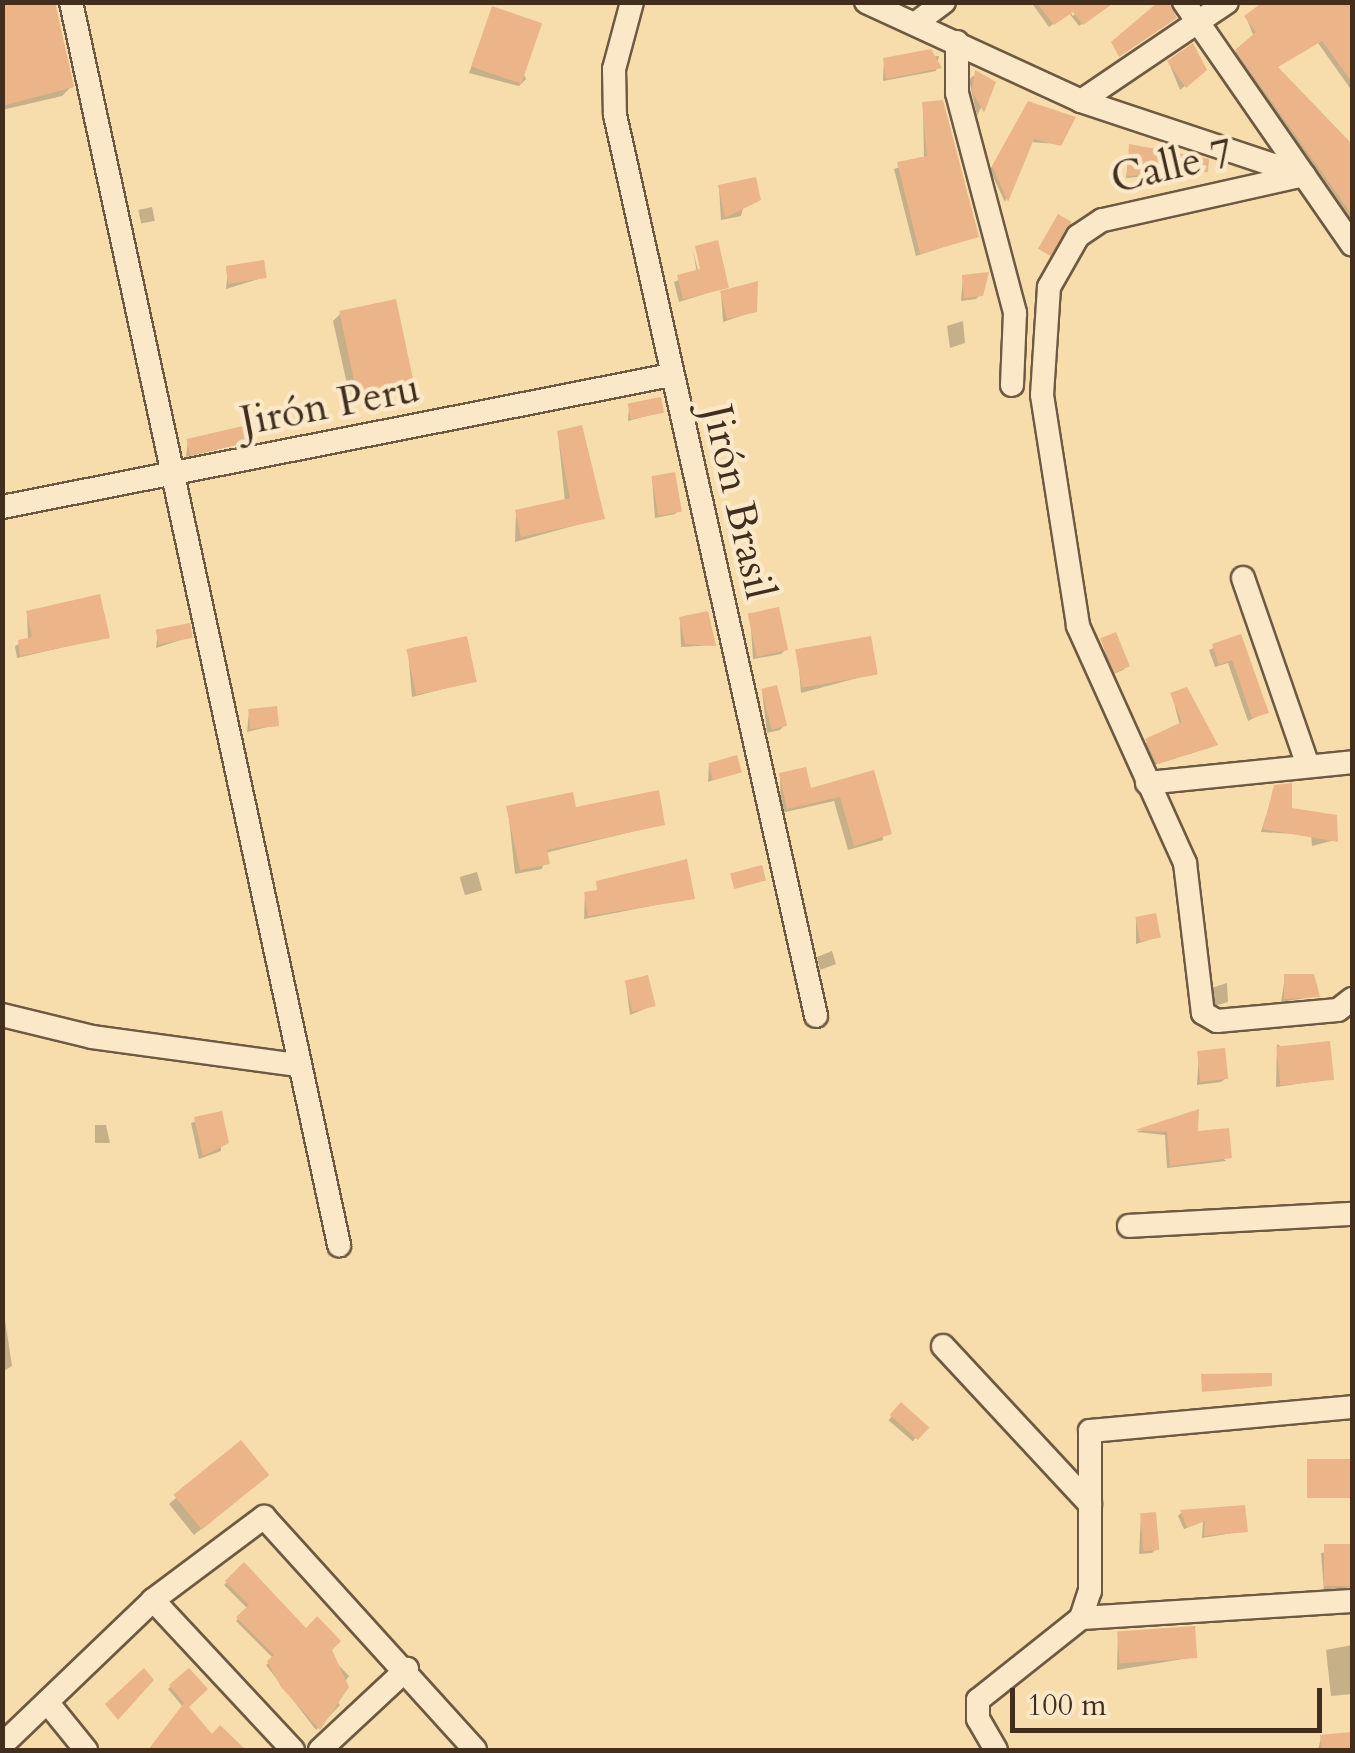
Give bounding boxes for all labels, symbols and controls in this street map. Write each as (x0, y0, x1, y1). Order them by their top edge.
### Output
street label: Calle 7 (1106, 128, 1238, 204)
street label: Jirón Peru (236, 363, 424, 447)
street label: Jirón Brasil (691, 400, 785, 604)
scale bar (1015, 1668, 1328, 1730)
text: 100 m (1027, 1685, 1107, 1726)

